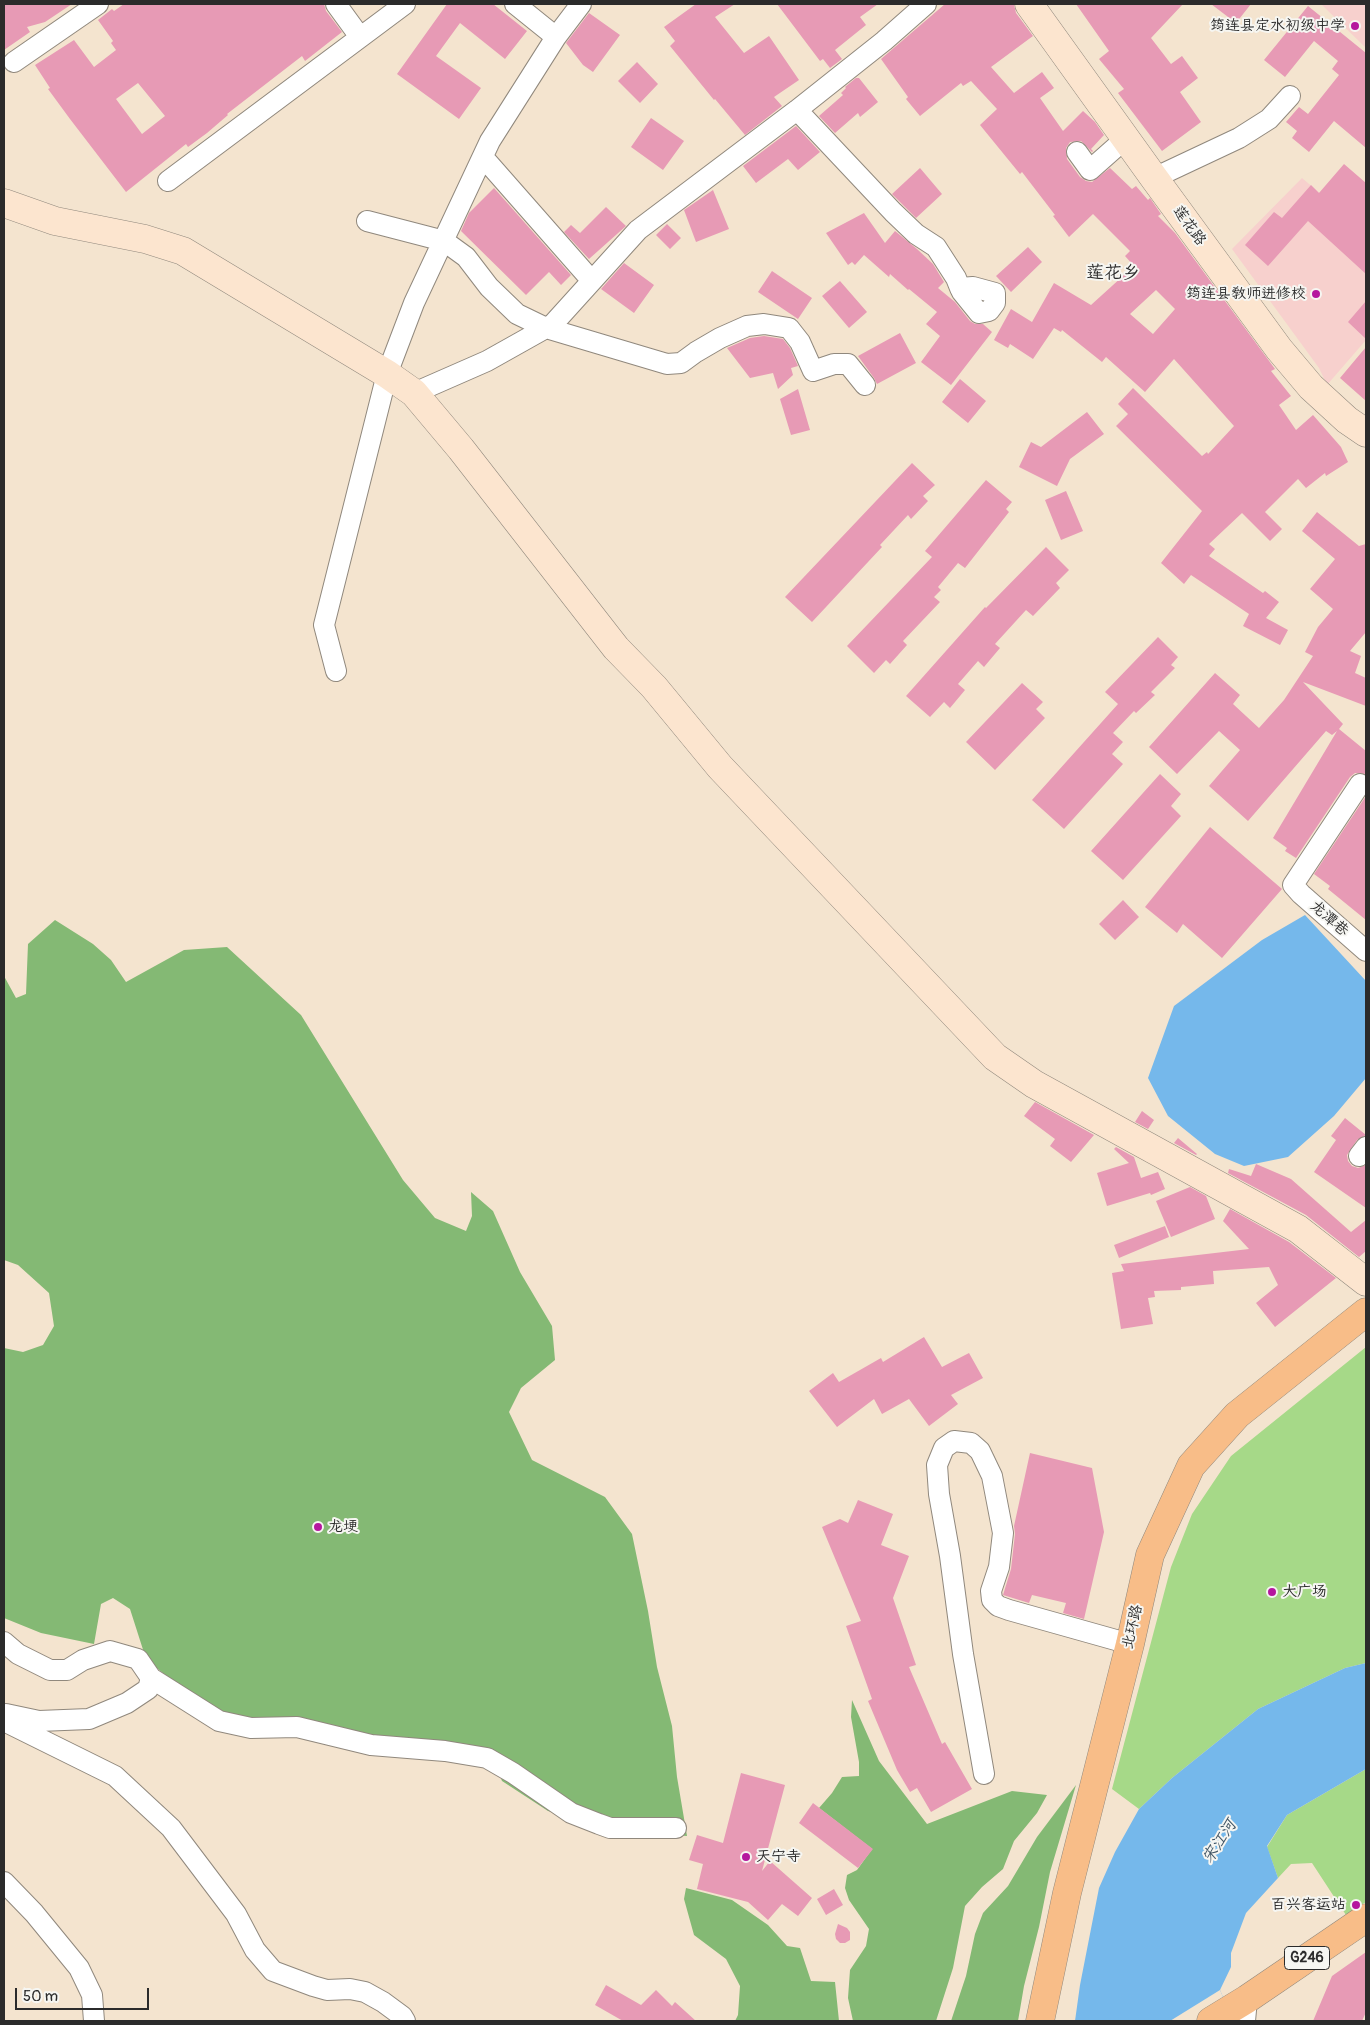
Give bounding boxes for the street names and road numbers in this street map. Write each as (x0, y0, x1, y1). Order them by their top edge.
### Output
street label: 莲花路 (1168, 203, 1210, 249)
street label: 龙潭巷 (1306, 897, 1352, 941)
street label: 北环路 (1119, 1603, 1147, 1651)
road number: G246 (1284, 1946, 1330, 1970)

